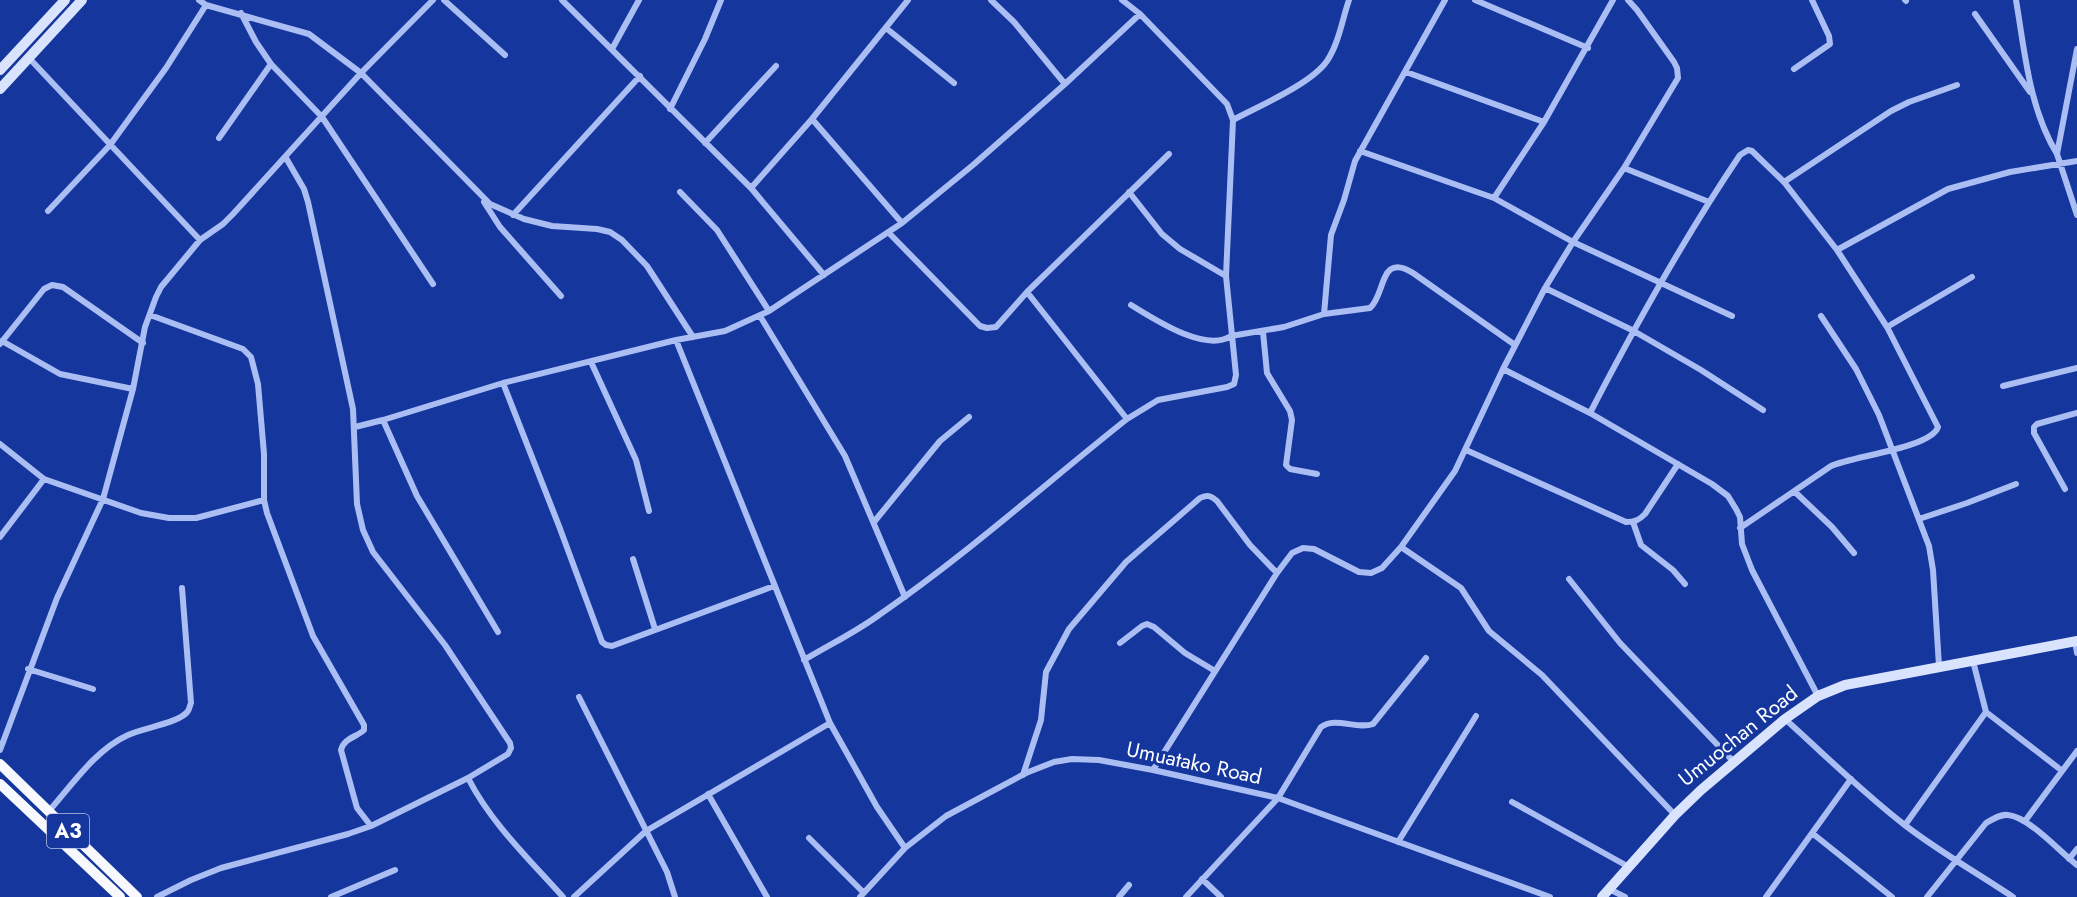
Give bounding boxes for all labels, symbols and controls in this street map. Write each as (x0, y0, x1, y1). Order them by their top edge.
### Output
street label: Umuochan Road (1672, 678, 1804, 794)
street label: Umuatako Road (1123, 734, 1265, 792)
road number: A3 (47, 814, 89, 848)

